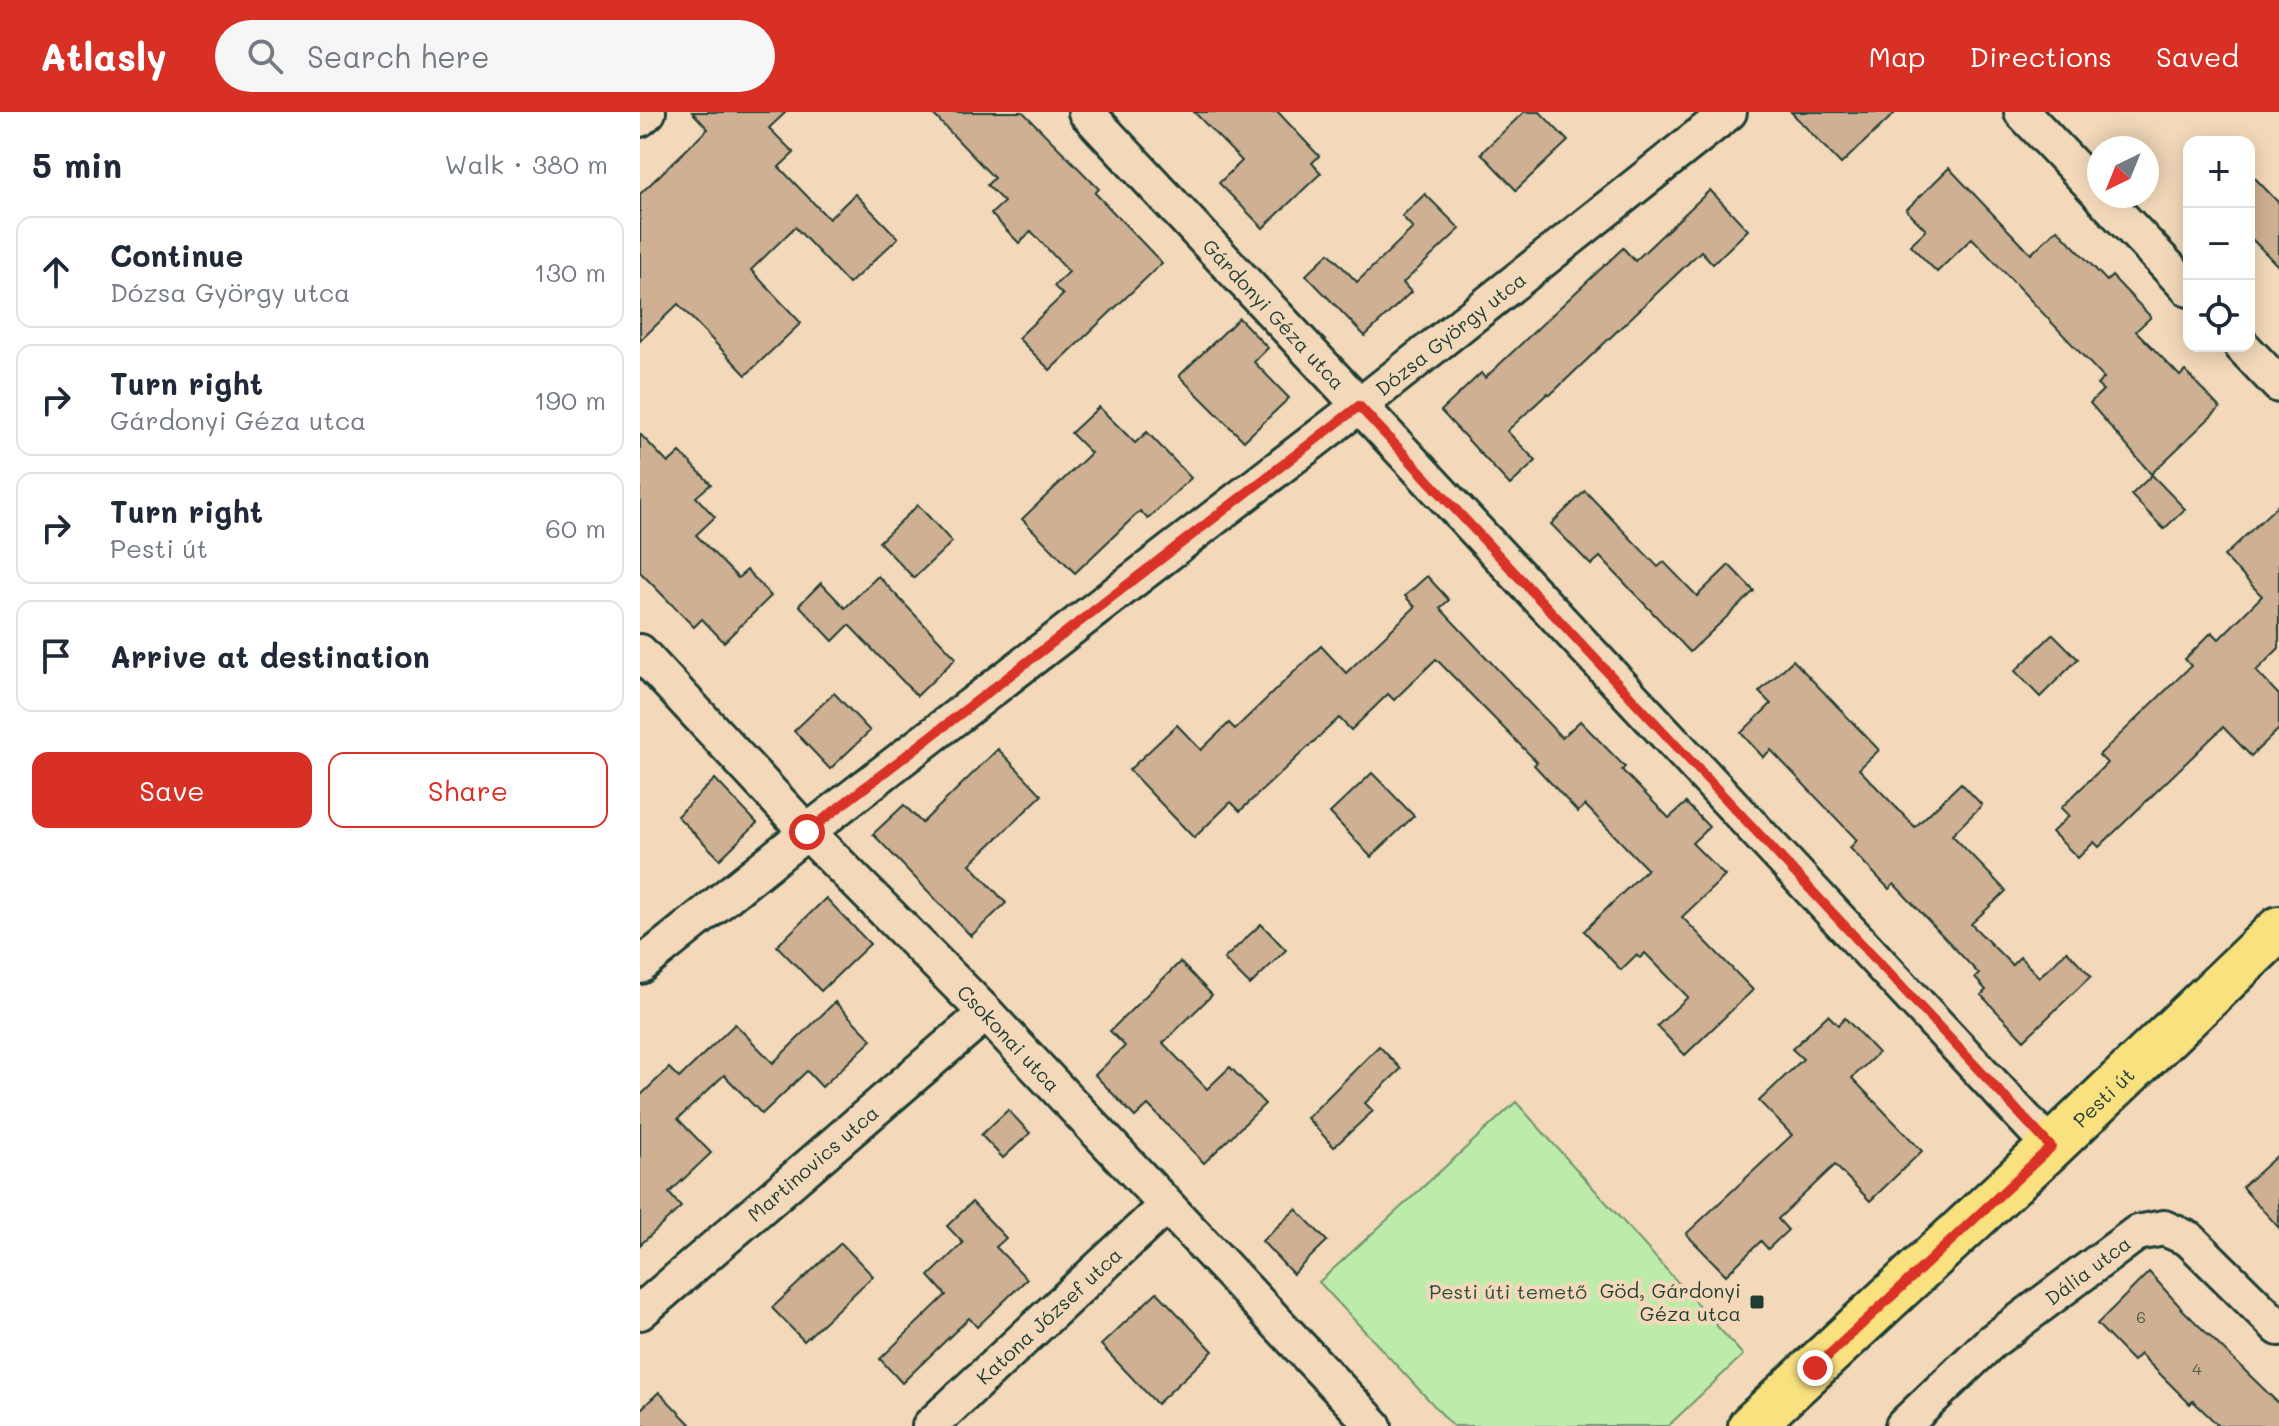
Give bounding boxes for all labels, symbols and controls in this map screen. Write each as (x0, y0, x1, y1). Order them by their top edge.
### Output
search box (215, 20, 775, 92)
text: Atlasly (40, 31, 167, 81)
icon: search (243, 34, 287, 78)
text: Search here (307, 36, 489, 76)
text: Map (1869, 38, 1926, 74)
text: Directions (1970, 38, 2112, 74)
text: Saved (2156, 38, 2239, 74)
north arrow (2087, 136, 2159, 208)
map controls (2183, 136, 2255, 352)
button: + (2183, 136, 2255, 208)
text: 5 min (32, 142, 122, 187)
text: Walk · 380 m (445, 147, 608, 181)
button: − (2183, 208, 2255, 280)
street label: Gárdonyi Géza utca (1197, 233, 1351, 395)
text: Continue (110, 235, 243, 275)
icon: ahead (34, 250, 78, 294)
text: 130 m (534, 255, 606, 289)
street label: Dózsa György utca (1370, 266, 1531, 401)
text: Dózsa György utca (110, 275, 350, 309)
button: locate (2183, 280, 2255, 352)
text: Turn right (110, 363, 263, 403)
icon: right (34, 378, 78, 422)
text: 190 m (534, 383, 606, 417)
text: Gárdonyi Géza utca (110, 403, 366, 437)
text: Turn right (110, 491, 263, 531)
icon: right (34, 506, 78, 550)
text: 60 m (545, 511, 606, 545)
text: Pesti út (110, 531, 208, 565)
icon: arrive (34, 634, 78, 678)
text: Arrive at destination (110, 636, 430, 676)
button: Save (32, 752, 312, 828)
button: Share (328, 752, 608, 828)
route start (789, 814, 825, 850)
street label: Csokonai utca (952, 979, 1066, 1097)
street label: Pesti út (2067, 1062, 2140, 1132)
street label: Martinovics utca (742, 1099, 883, 1227)
street label: Dália utca (2039, 1230, 2135, 1310)
street label: Katona József utca (970, 1241, 1127, 1390)
place label: Göd, Gárdonyi Géza utca (1600, 1277, 1741, 1326)
park label: Pesti úti temető (1429, 1278, 1587, 1304)
marker: Göd, Gárdonyi Géza utca (1748, 1293, 1766, 1311)
house number: 6 (2136, 1306, 2146, 1327)
route end (1797, 1350, 1833, 1386)
house number: 4 (2192, 1358, 2202, 1379)

